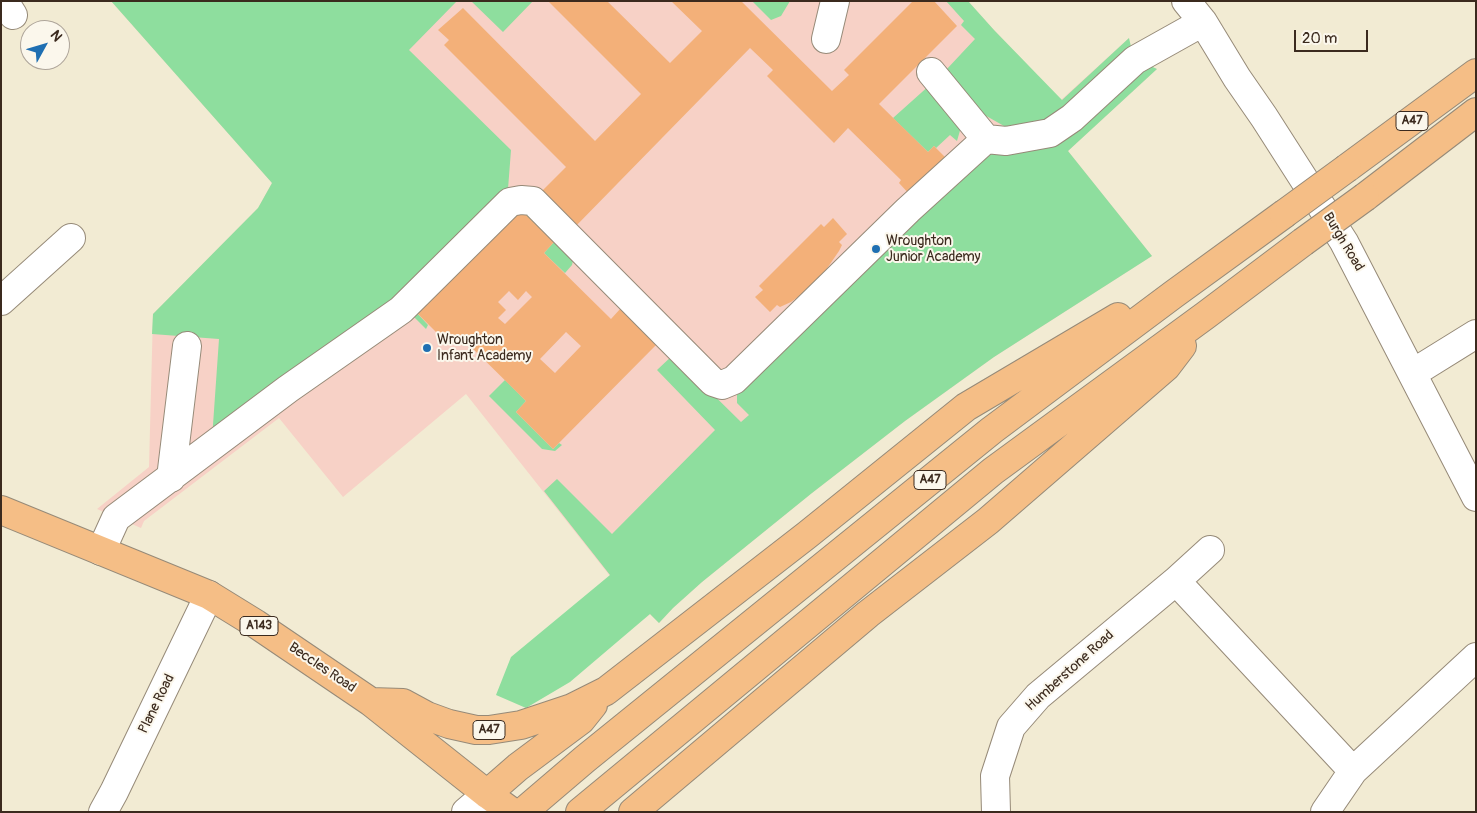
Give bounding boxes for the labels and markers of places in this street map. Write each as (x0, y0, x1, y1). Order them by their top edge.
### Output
place label: Wroughton Junior Academy (886, 233, 981, 266)
marker: Wroughton Junior Academy (870, 243, 882, 255)
place label: Wroughton Infant Academy (437, 332, 531, 364)
marker: Wroughton Infant Academy (421, 342, 433, 354)

